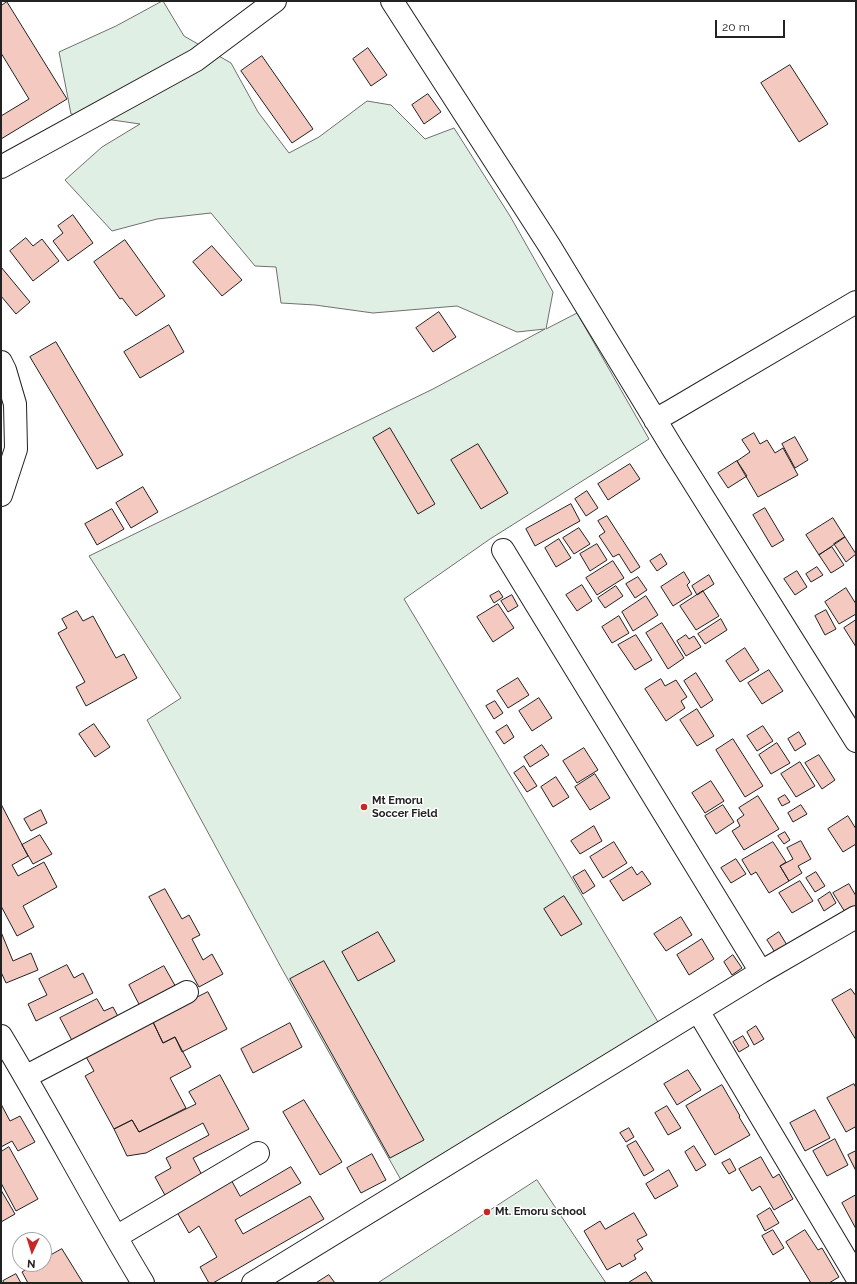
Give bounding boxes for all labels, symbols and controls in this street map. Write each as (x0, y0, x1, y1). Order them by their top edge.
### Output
scale bar (717, 12, 787, 38)
text: 20 m (722, 20, 750, 34)
place label: Mt Emoru Soccer Field (372, 794, 437, 820)
marker: Mt Emoru Soccer Field (359, 802, 369, 812)
place label: Mt. Emoru school (495, 1205, 586, 1219)
marker: Mt. Emoru school (482, 1207, 492, 1217)
north arrow (12, 1232, 52, 1272)
text: N (27, 1257, 36, 1270)

